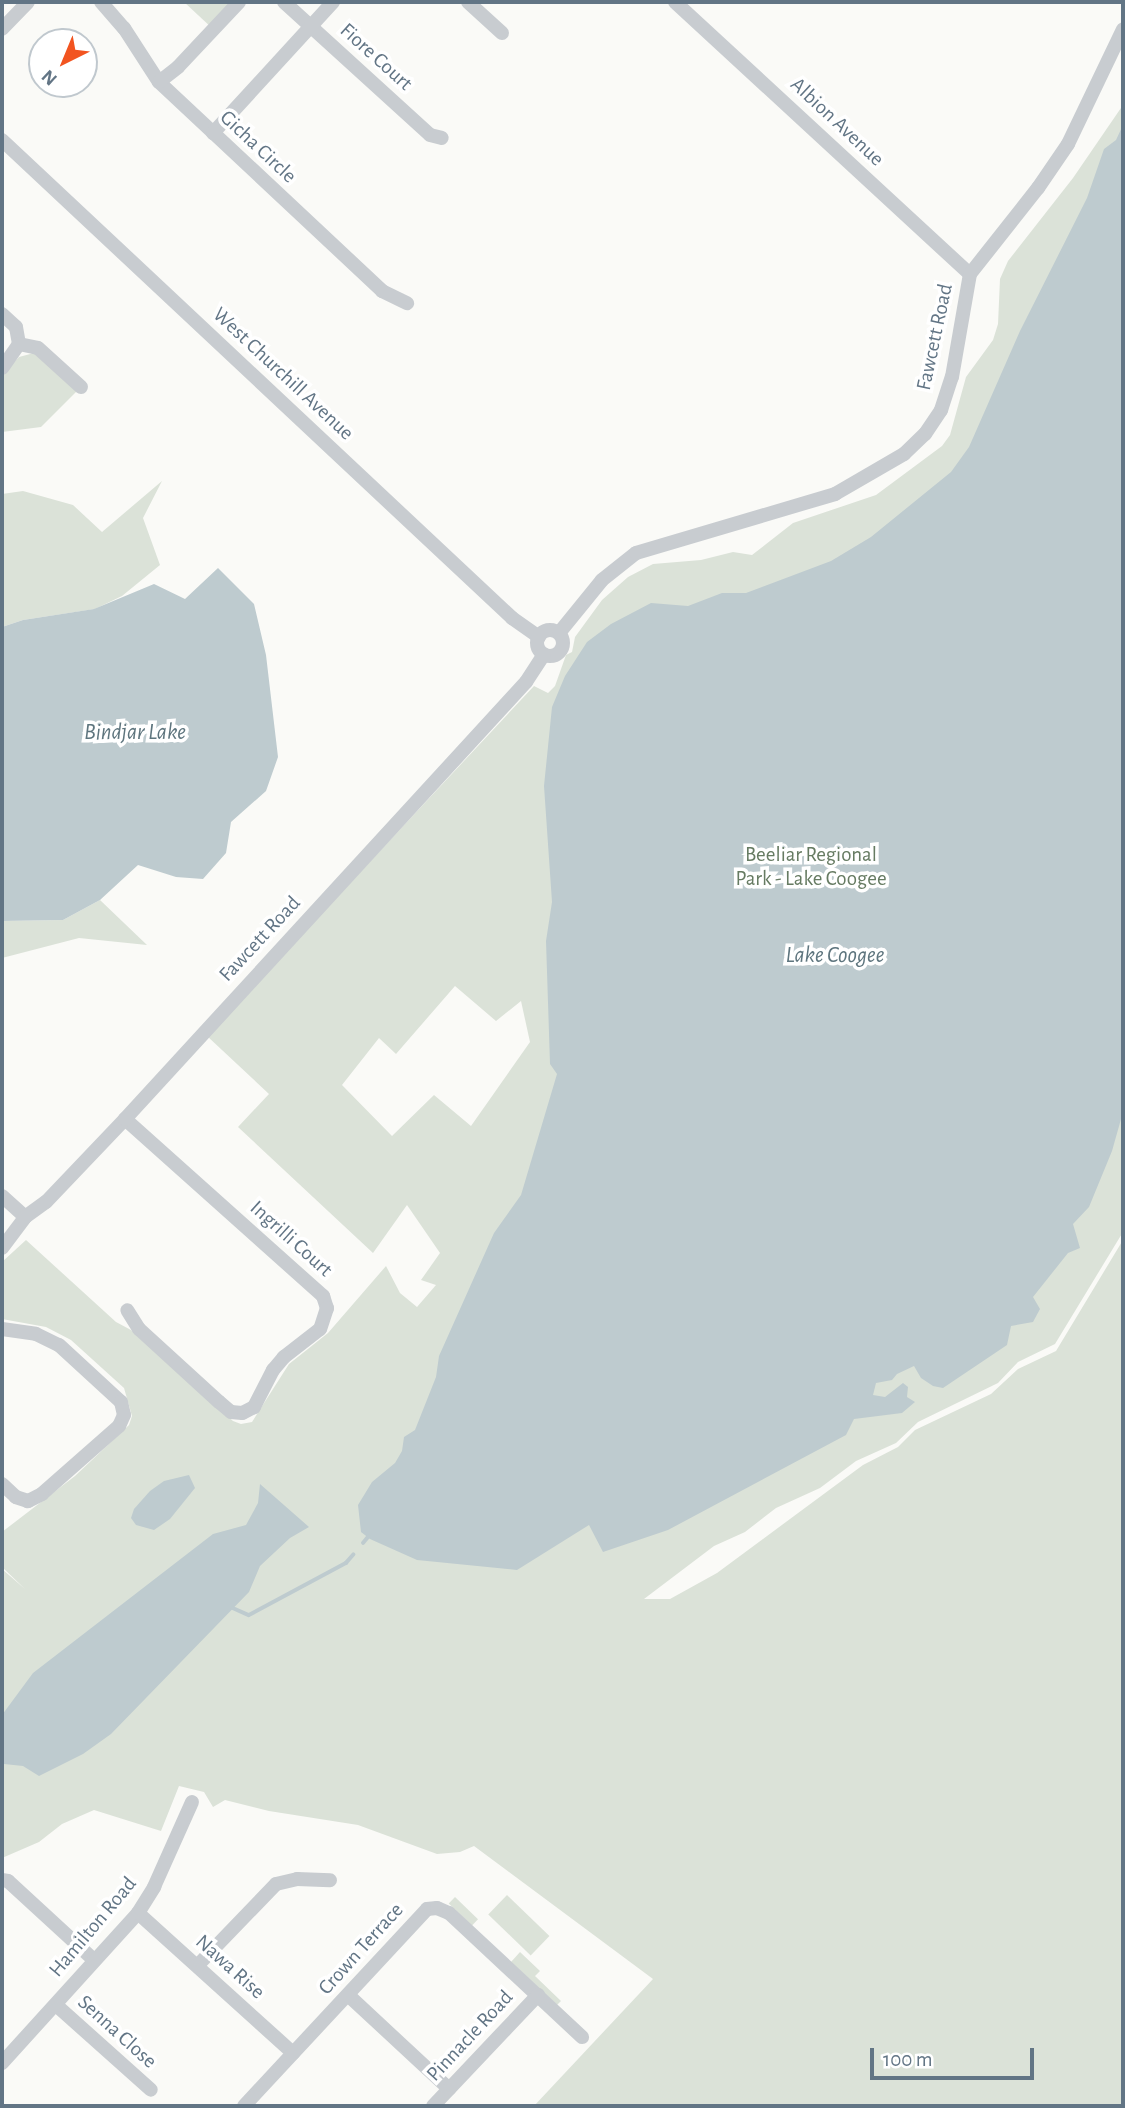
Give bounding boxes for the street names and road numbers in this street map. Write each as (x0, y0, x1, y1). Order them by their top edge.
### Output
street label: Fiore Court (334, 18, 418, 96)
street label: Albion Avenue (785, 72, 889, 172)
street label: Gicha Circle (214, 105, 302, 189)
street label: Fawcett Road (911, 281, 959, 393)
street label: West Churchill Avenue (207, 302, 359, 446)
street label: Fawcett Road (214, 891, 306, 987)
street label: Ingrilli Court (245, 1195, 337, 1283)
street label: Hamilton Road (44, 1872, 142, 1982)
street label: Crown Terrace (313, 1898, 409, 2000)
street label: Nawa Rise (190, 1929, 270, 2005)
street label: Pinnacle Road (421, 1985, 519, 2087)
street label: Senna Close (72, 1990, 162, 2074)

